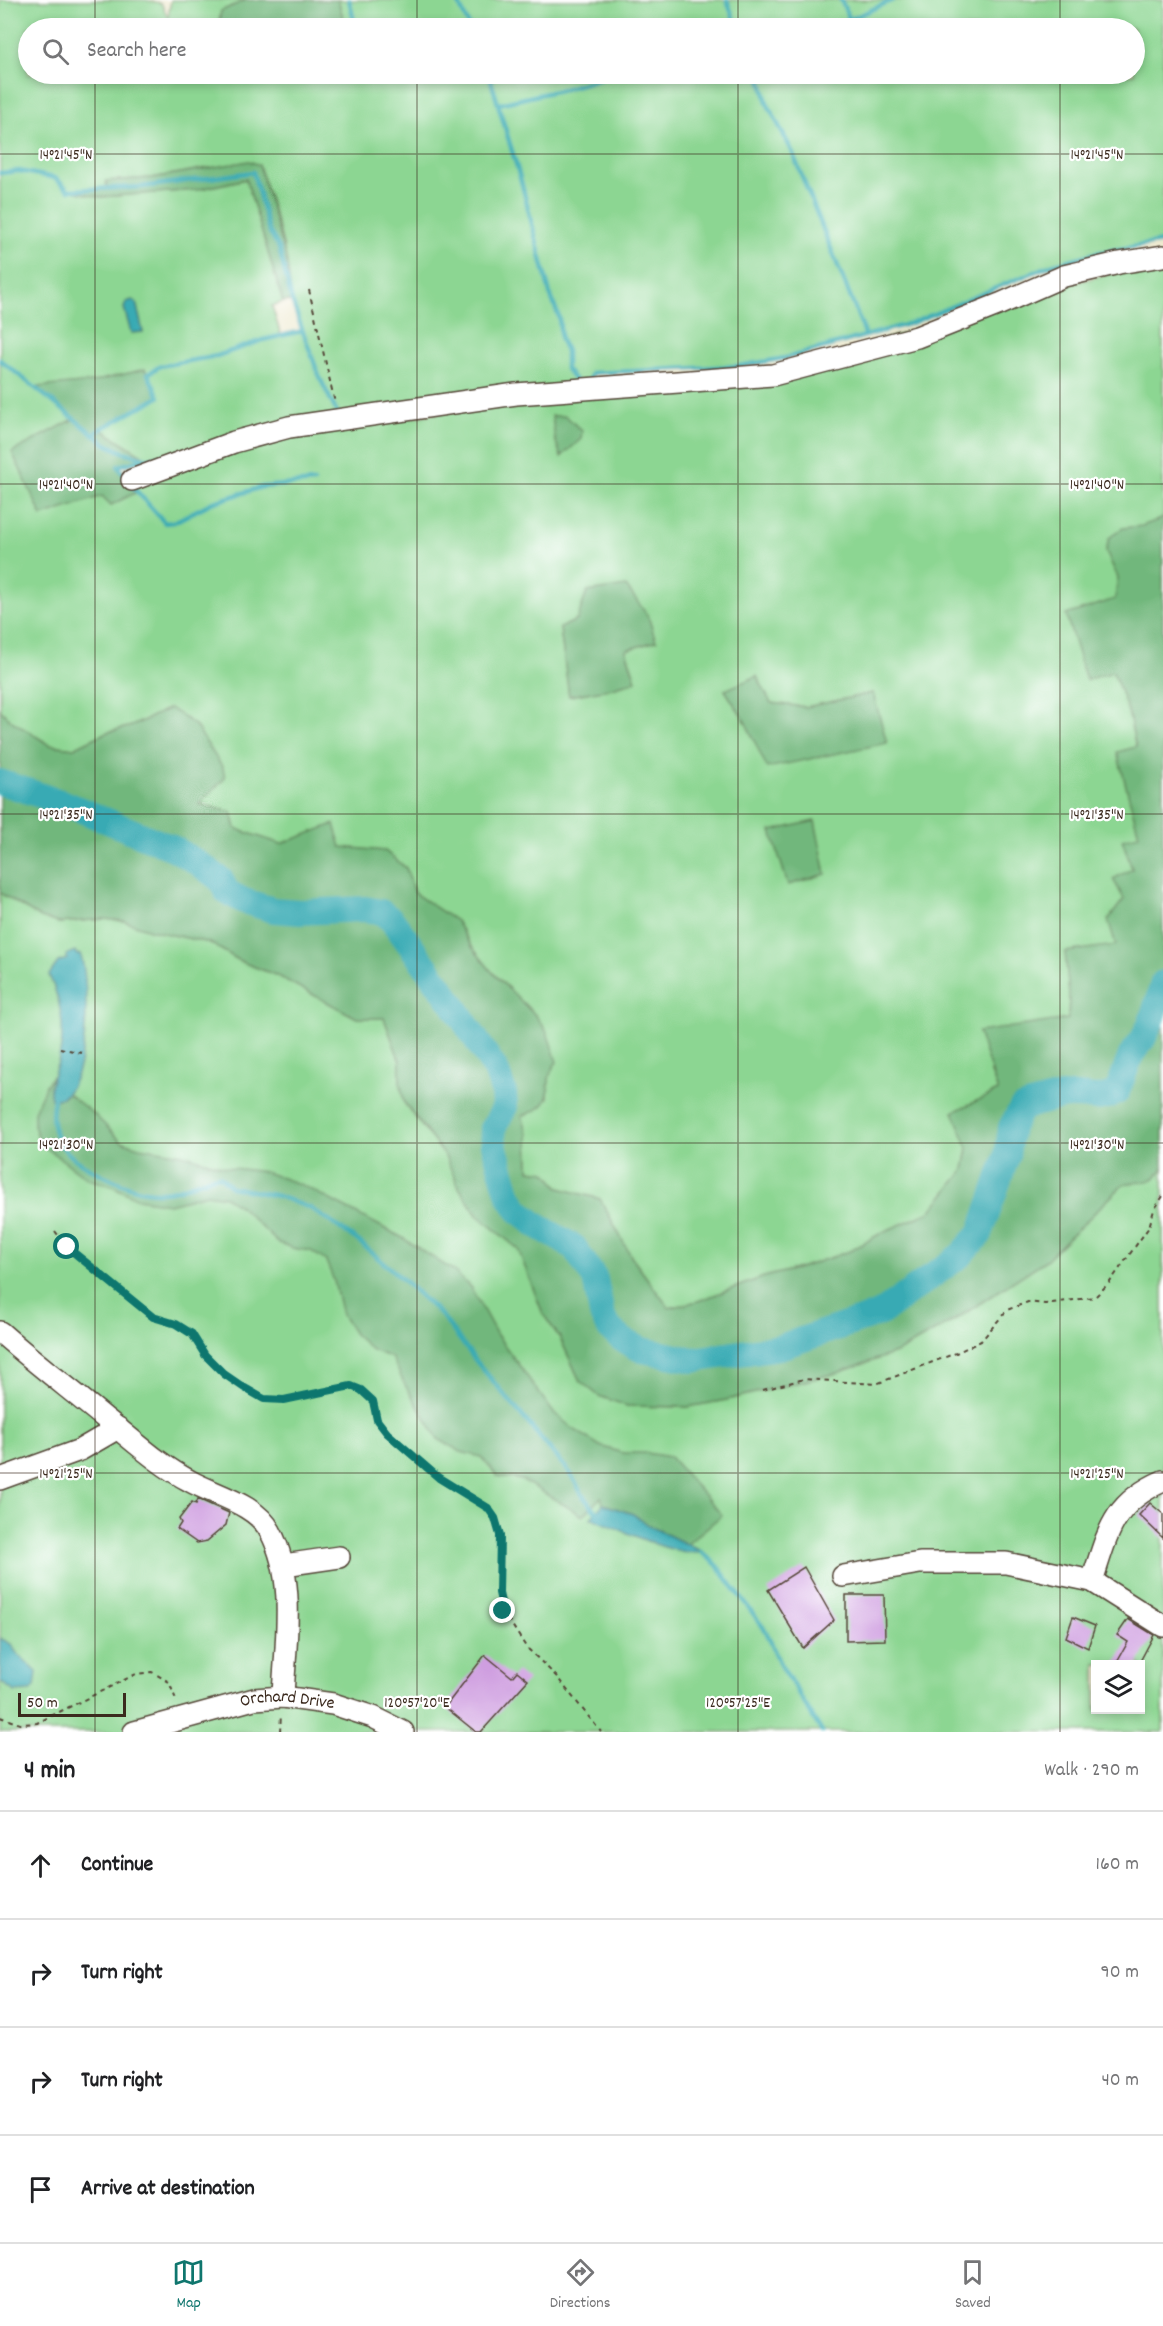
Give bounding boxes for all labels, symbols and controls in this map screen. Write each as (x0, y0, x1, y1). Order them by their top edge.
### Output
search box (18, 18, 1145, 84)
icon: search (39, 35, 72, 68)
text: Search here (87, 36, 186, 67)
text: 14°21'45"N (39, 145, 93, 167)
text: 14°21'45"N (1070, 145, 1124, 167)
text: 14°21'40"N (39, 475, 93, 497)
text: 14°21'40"N (1070, 475, 1124, 497)
text: 14°21'35"N (39, 805, 93, 827)
text: 14°21'35"N (1070, 805, 1124, 827)
text: 14°21'30"N (39, 1135, 93, 1157)
text: 14°21'30"N (1070, 1135, 1124, 1157)
route start (53, 1233, 79, 1259)
text: 14°21'25"N (39, 1464, 93, 1486)
text: 14°21'25"N (1070, 1464, 1124, 1486)
route end (489, 1597, 515, 1623)
map controls (1091, 1660, 1145, 1714)
button: layers (1091, 1660, 1145, 1714)
street label: Orchard Drive (237, 1684, 336, 1717)
scale bar (18, 1690, 126, 1718)
text: 50 m (27, 1692, 58, 1715)
text: 120°57'20"E (384, 1693, 450, 1715)
text: 120°57'25"E (706, 1693, 770, 1715)
text: 4 min (24, 1753, 75, 1790)
text: Walk · 290 m (1044, 1757, 1139, 1785)
icon: ahead (24, 1849, 57, 1882)
text: Continue (81, 1850, 153, 1881)
text: 160 m (1096, 1851, 1139, 1879)
icon: right (24, 1957, 57, 1990)
text: Turn right (81, 1958, 163, 1989)
text: 90 m (1101, 1959, 1139, 1987)
icon: right (24, 2065, 57, 2098)
text: Turn right (81, 2066, 163, 2097)
text: 40 m (1101, 2067, 1139, 2095)
icon: arrive (24, 2173, 57, 2206)
text: Arrive at destination (81, 2174, 255, 2205)
tab: Map (172, 2256, 205, 2315)
tab: Directions (550, 2256, 610, 2315)
tab: Saved (955, 2256, 991, 2315)

